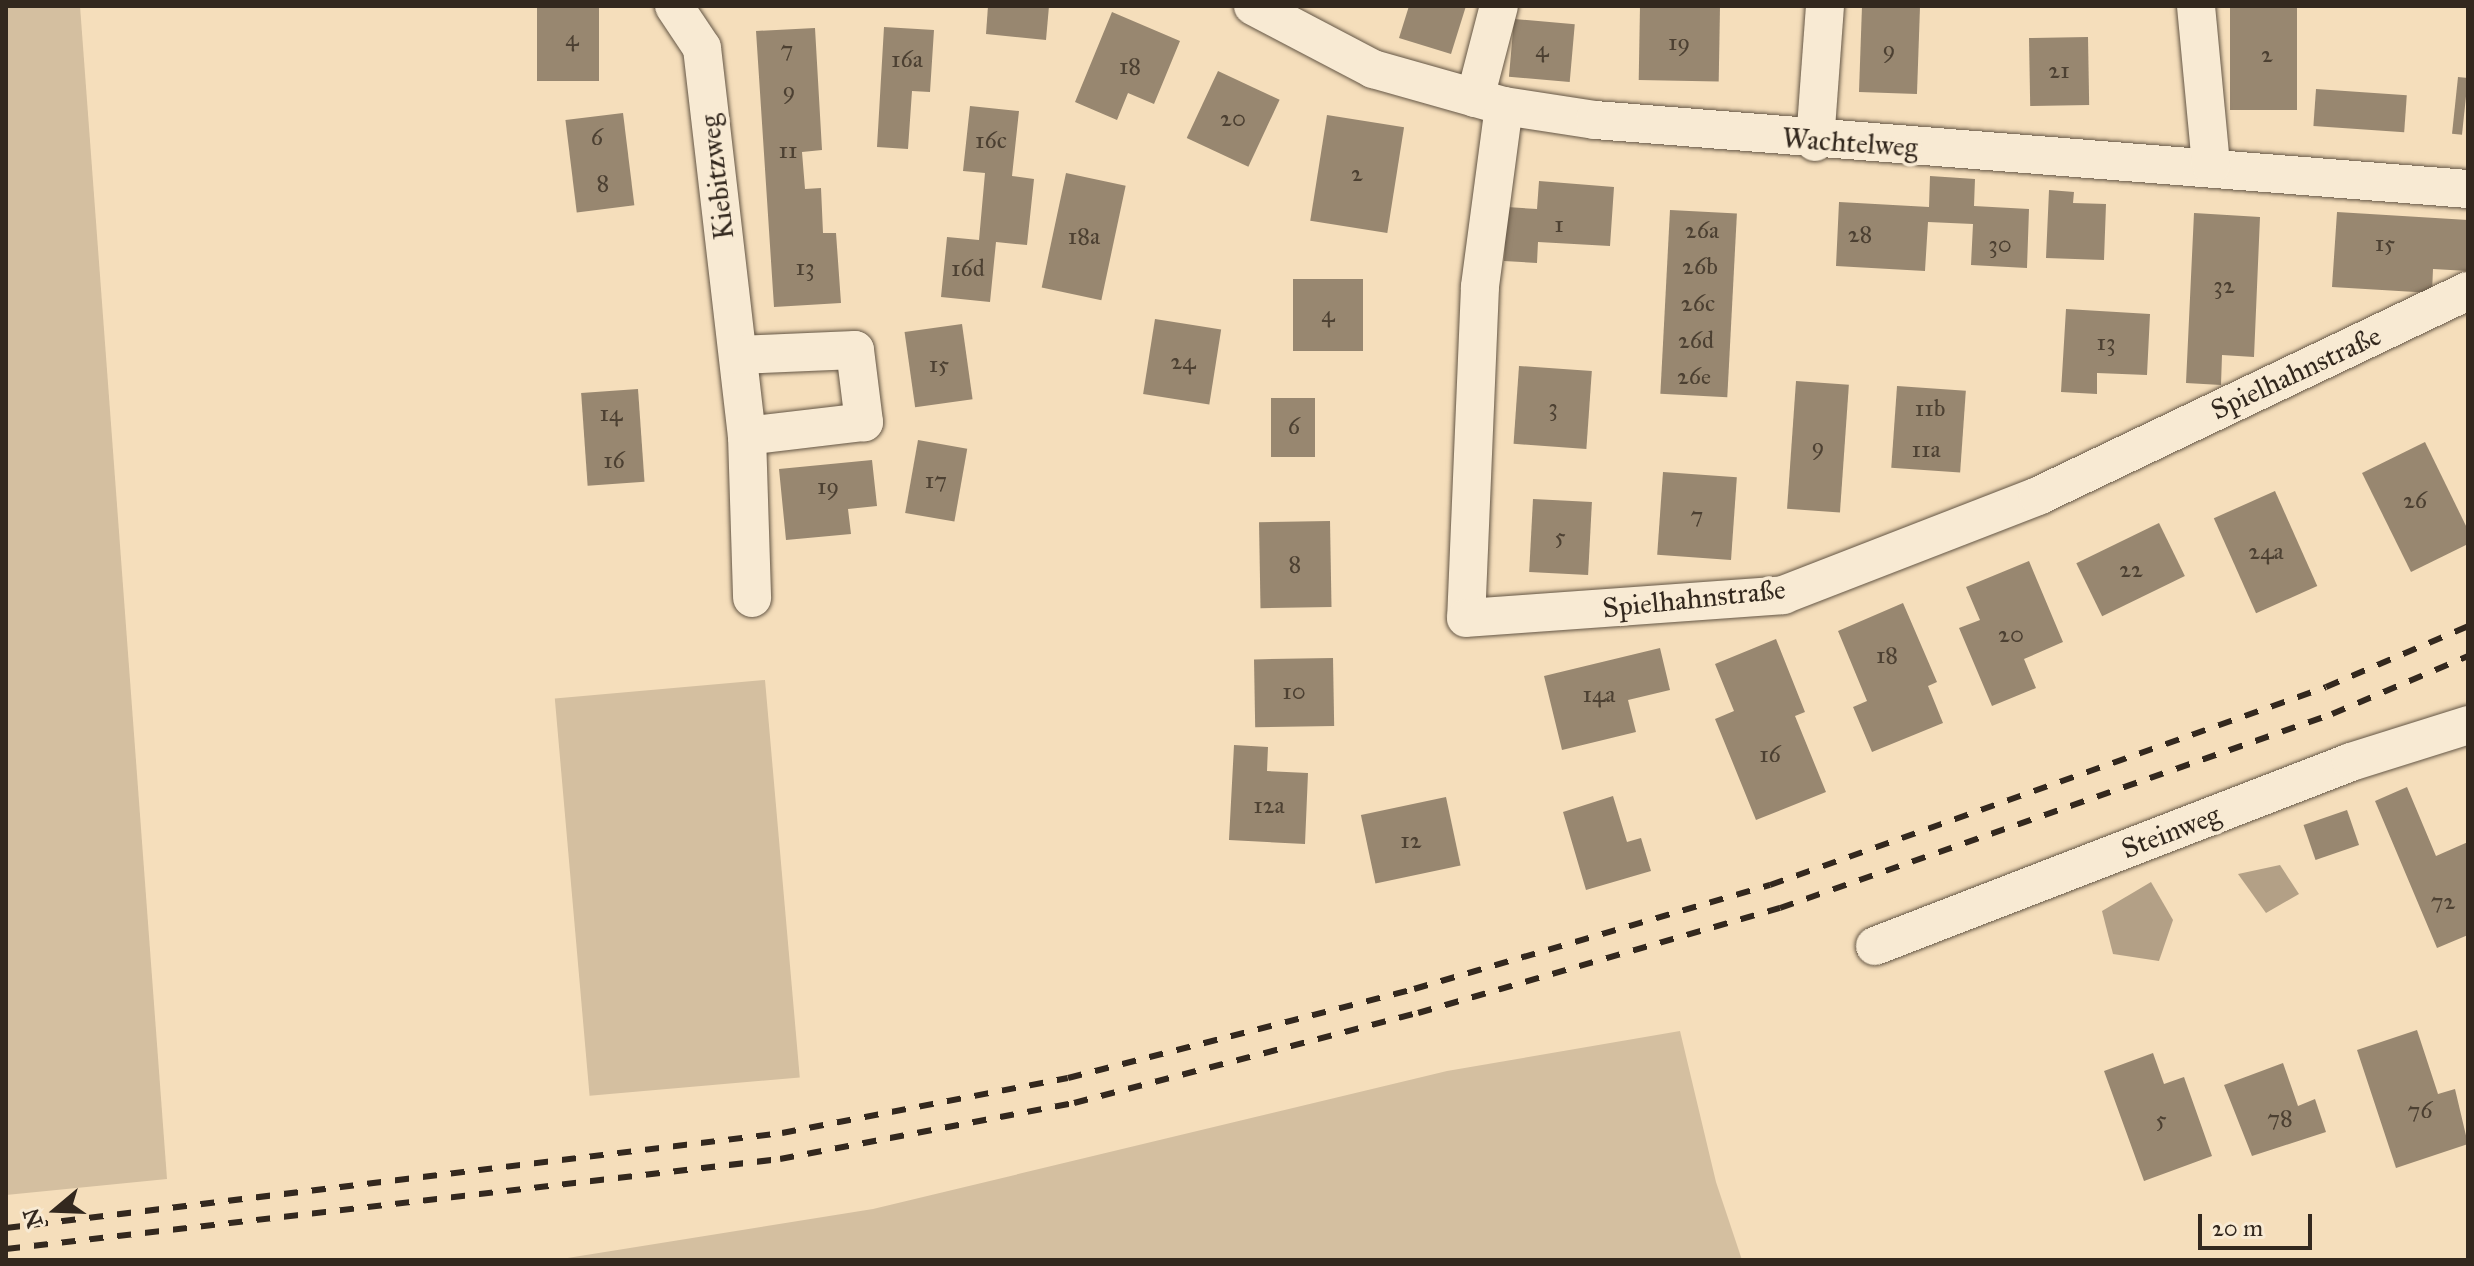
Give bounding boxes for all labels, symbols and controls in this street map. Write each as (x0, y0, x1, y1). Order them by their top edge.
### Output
house number: 4 (565, 25, 579, 53)
house number: 19 (1668, 29, 1690, 57)
house number: 7 (781, 36, 793, 64)
house number: 4 (1535, 36, 1549, 64)
house number: 9 (1883, 36, 1895, 64)
house number: 2 (2261, 41, 2273, 69)
house number: 16a (891, 46, 923, 74)
house number: 18 (1119, 53, 1141, 81)
house number: 21 (2048, 57, 2070, 85)
house number: 9 (783, 77, 795, 105)
house number: 20 (1220, 105, 1246, 133)
street label: Kiebitzweg (693, 113, 741, 241)
street label: Wachtelweg (1781, 121, 1919, 165)
house number: 6 (591, 124, 603, 152)
house number: 16c (975, 127, 1007, 155)
house number: 11 (779, 137, 797, 165)
house number: 2 (1351, 160, 1363, 188)
house number: 8 (597, 170, 609, 198)
house number: 1 (1554, 211, 1564, 239)
house number: 26a (1685, 217, 1719, 245)
house number: 28 (1848, 221, 1872, 249)
house number: 18a (1068, 223, 1100, 251)
house number: 15 (2375, 230, 2395, 258)
house number: 30 (1988, 231, 2012, 259)
house number: 26b (1682, 253, 1718, 281)
house number: 13 (795, 254, 815, 282)
house number: 16d (951, 255, 985, 283)
house number: 32 (2213, 272, 2235, 300)
house number: 26c (1681, 290, 1715, 318)
house number: 4 (1321, 301, 1335, 329)
street label: Spielhahnstraße (2206, 319, 2386, 427)
house number: 26d (1678, 327, 1714, 355)
house number: 13 (2096, 329, 2116, 357)
house number: 24 (1170, 348, 1196, 376)
house number: 15 (929, 351, 949, 379)
house number: 26e (1677, 363, 1711, 391)
house number: 3 (1548, 394, 1558, 422)
house number: 11b (1915, 395, 1945, 423)
house number: 14 (600, 400, 622, 428)
house number: 6 (1288, 413, 1300, 441)
house number: 9 (1812, 433, 1824, 461)
house number: 11a (1911, 436, 1941, 464)
house number: 16 (603, 447, 625, 475)
house number: 17 (925, 467, 947, 495)
house number: 19 (817, 473, 839, 501)
house number: 26 (2403, 487, 2427, 515)
house number: 7 (1691, 502, 1703, 530)
house number: 5 (1554, 523, 1566, 551)
house number: 24a (2248, 538, 2284, 566)
house number: 8 (1289, 551, 1301, 579)
house number: 22 (2119, 556, 2143, 584)
street label: Spielhahnstraße (1601, 573, 1787, 625)
house number: 20 (1998, 621, 2024, 649)
house number: 18 (1876, 642, 1898, 670)
house number: 10 (1282, 678, 1306, 706)
house number: 14a (1583, 681, 1615, 709)
house number: 16 (1759, 741, 1781, 769)
house number: 12a (1253, 792, 1285, 820)
street label: Steinweg (2117, 798, 2225, 866)
house number: 12 (1400, 827, 1422, 855)
house number: 72 (2431, 888, 2455, 916)
house number: 76 (2407, 1097, 2433, 1125)
house number: 78 (2267, 1105, 2293, 1133)
house number: 5 (2155, 1106, 2167, 1134)
north arrow (16, 1170, 96, 1250)
scale bar (2202, 1198, 2316, 1248)
text: N (17, 1205, 49, 1231)
text: 20 m (2212, 1213, 2263, 1243)

